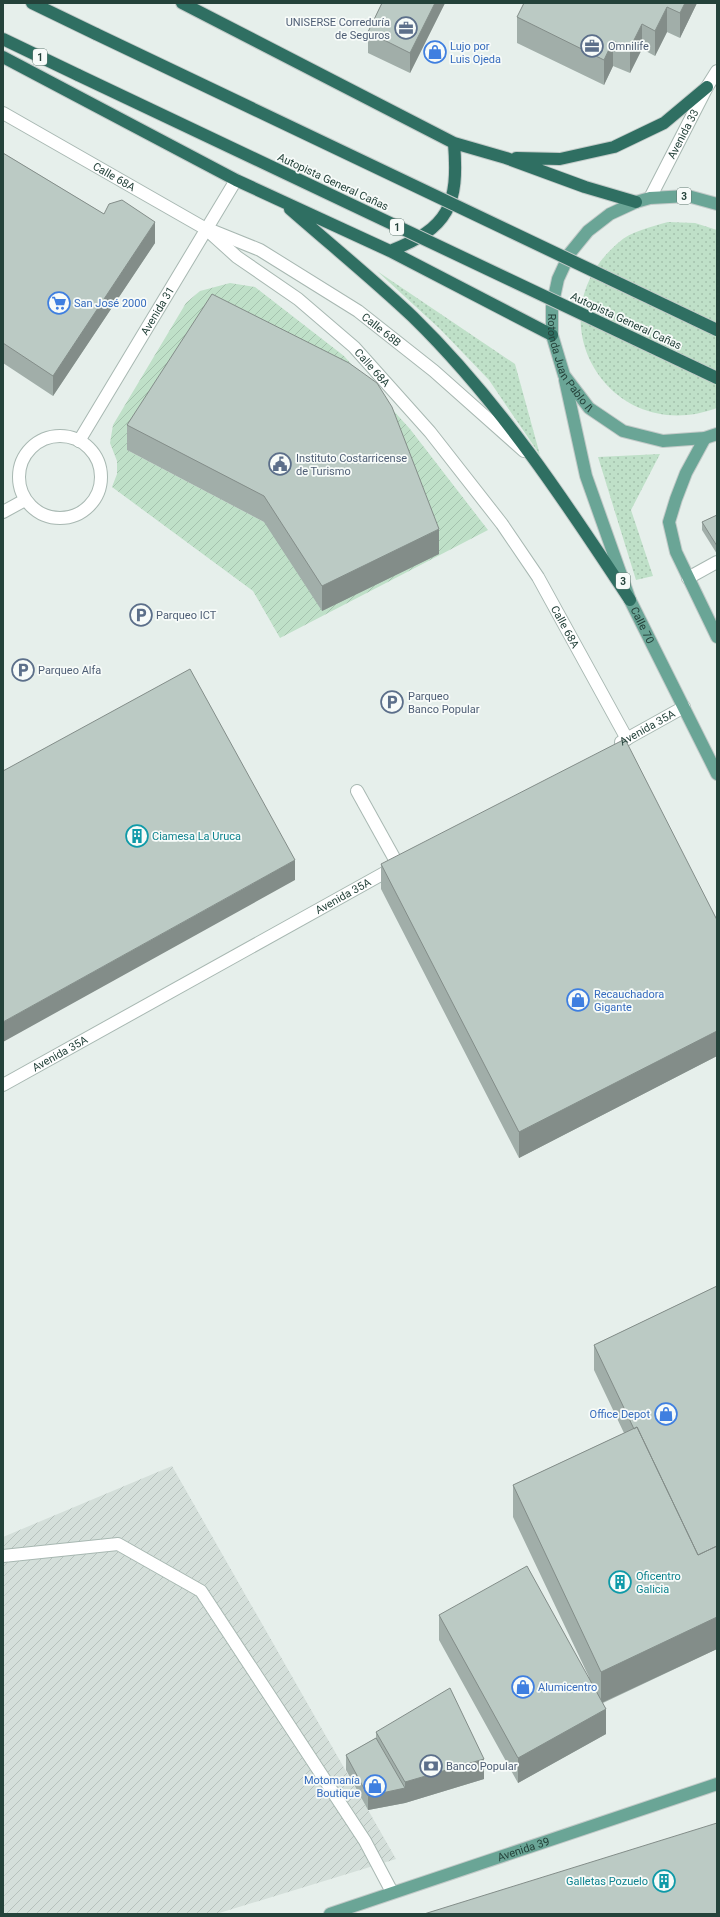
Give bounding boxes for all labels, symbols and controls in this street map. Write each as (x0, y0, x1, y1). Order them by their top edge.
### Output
office icon: UNISERSE Correduría de Seguros (393, 15, 419, 41)
place label: UNISERSE Correduría de Seguros (286, 16, 390, 42)
office icon: Omnilife (579, 33, 605, 59)
shop icon: Lujo por Luis Ojeda (422, 39, 448, 65)
place label: Lujo por Luis Ojeda (450, 40, 501, 66)
place label: Omnilife (608, 40, 649, 53)
road number: 1 (33, 49, 47, 65)
street label: Avenida 33 (665, 107, 701, 161)
street label: Autopista General Cañas (276, 151, 391, 214)
street label: Calle 68A (91, 159, 138, 194)
road number: 3 (677, 188, 691, 204)
road number: 1 (390, 219, 404, 235)
street label: Avenida 31 (138, 284, 177, 337)
supermarket icon: San José 2000 (46, 290, 72, 316)
street label: Autopista General Cañas (569, 290, 684, 353)
place label: San José 2000 (74, 297, 147, 310)
street label: Calle 68B (359, 310, 404, 349)
street label: Rotonda Juan Pablo II (546, 313, 595, 415)
street label: Calle 68A (352, 346, 393, 390)
public building icon: Instituto Costarricense de Turismo (267, 451, 293, 477)
place label: Instituto Costarricense de Turismo (296, 452, 407, 478)
road number: 3 (616, 573, 630, 589)
parking icon: Parqueo ICT (128, 602, 154, 628)
street label: Calle 68A (548, 603, 583, 651)
street label: Calle 70 (628, 605, 657, 646)
place label: Parqueo ICT (156, 609, 217, 622)
parking icon: Parqueo Alfa (10, 657, 36, 683)
place label: Parqueo Alfa (38, 664, 101, 677)
parking icon: Parqueo Banco Popular (379, 689, 405, 715)
place label: Parqueo Banco Popular (408, 690, 480, 716)
street label: Avenida 35A (617, 706, 678, 748)
building icon: Ciamesa La Uruca (124, 823, 150, 849)
place label: Ciamesa La Uruca (152, 830, 241, 843)
street label: Avenida 35A (313, 875, 374, 917)
shop icon: Recauchadora Gigante (565, 987, 591, 1013)
place label: Recauchadora Gigante (594, 988, 664, 1014)
street label: Avenida 35A (30, 1032, 90, 1074)
shop icon: Office Depot (653, 1401, 679, 1427)
place label: Office Depot (590, 1408, 650, 1421)
building icon: Oficentro Galicia (607, 1569, 633, 1595)
place label: Oficentro Galicia (636, 1570, 681, 1596)
shop icon: Alumicentro (510, 1674, 536, 1700)
place label: Alumicentro (538, 1681, 597, 1694)
bank icon: Banco Popular (418, 1753, 444, 1779)
place label: Banco Popular (446, 1760, 518, 1773)
shop icon: Motomanía Boutique (362, 1773, 388, 1799)
place label: Motomanía Boutique (304, 1774, 360, 1800)
street label: Avenida 39 (496, 1834, 551, 1864)
building icon: Galletas Pozuelo (651, 1868, 677, 1894)
place label: Galletas Pozuelo (566, 1875, 648, 1888)

